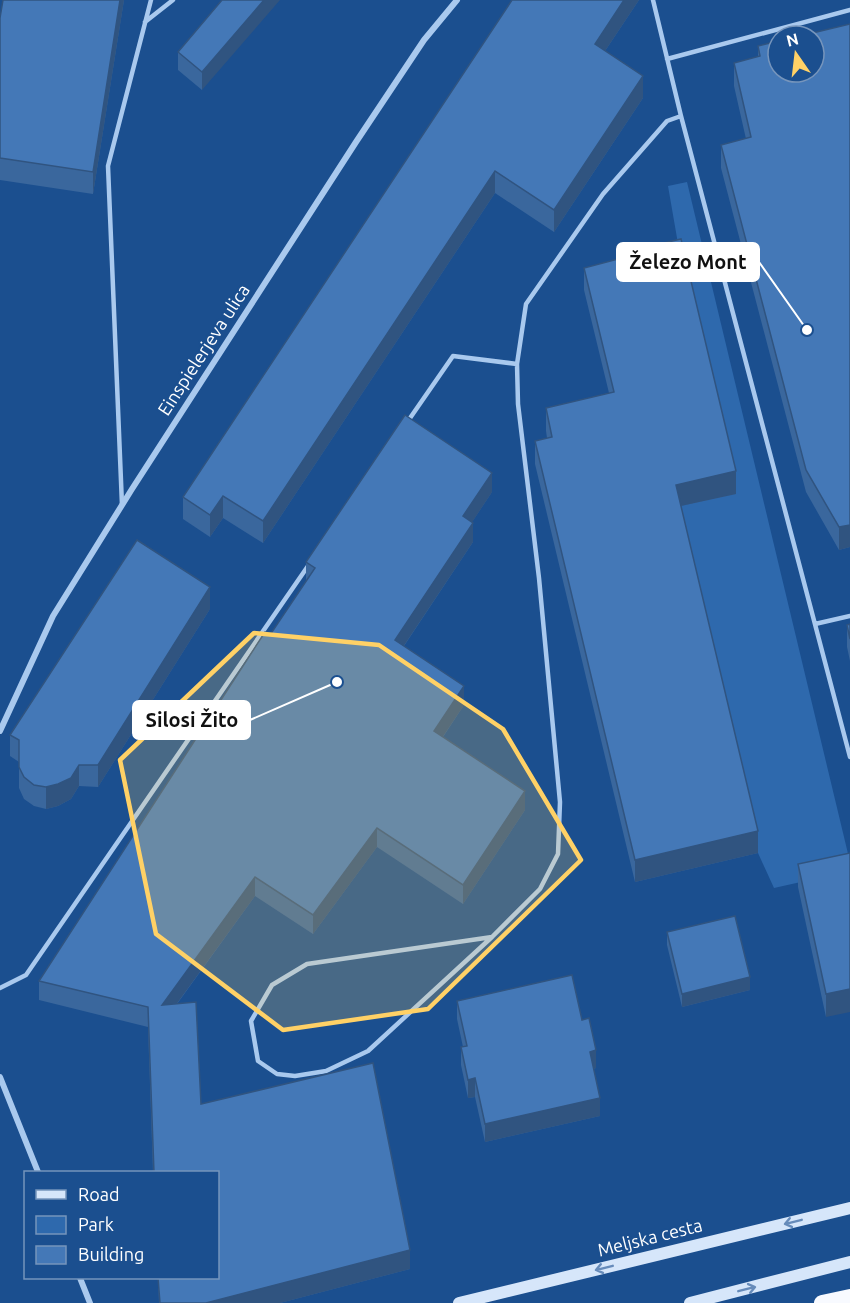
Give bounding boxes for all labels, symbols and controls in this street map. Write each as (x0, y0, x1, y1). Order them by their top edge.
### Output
north arrow (766, 24, 826, 84)
text: N (784, 29, 800, 50)
callout: Železo Mont (617, 243, 759, 281)
text: Železo Mont (629, 249, 747, 273)
street label: Einspielerjeva ulica (153, 280, 253, 419)
callout: Silosi Žito (133, 701, 250, 739)
text: Silosi Žito (146, 707, 238, 731)
legend (24, 1171, 219, 1279)
text: Road (78, 1184, 120, 1204)
text: Park (78, 1214, 114, 1234)
street label: Meljska cesta (595, 1214, 704, 1260)
one-way arrow (784, 1217, 803, 1229)
text: Building (78, 1244, 144, 1264)
one-way arrow (594, 1263, 613, 1275)
one-way arrow (737, 1282, 756, 1294)

